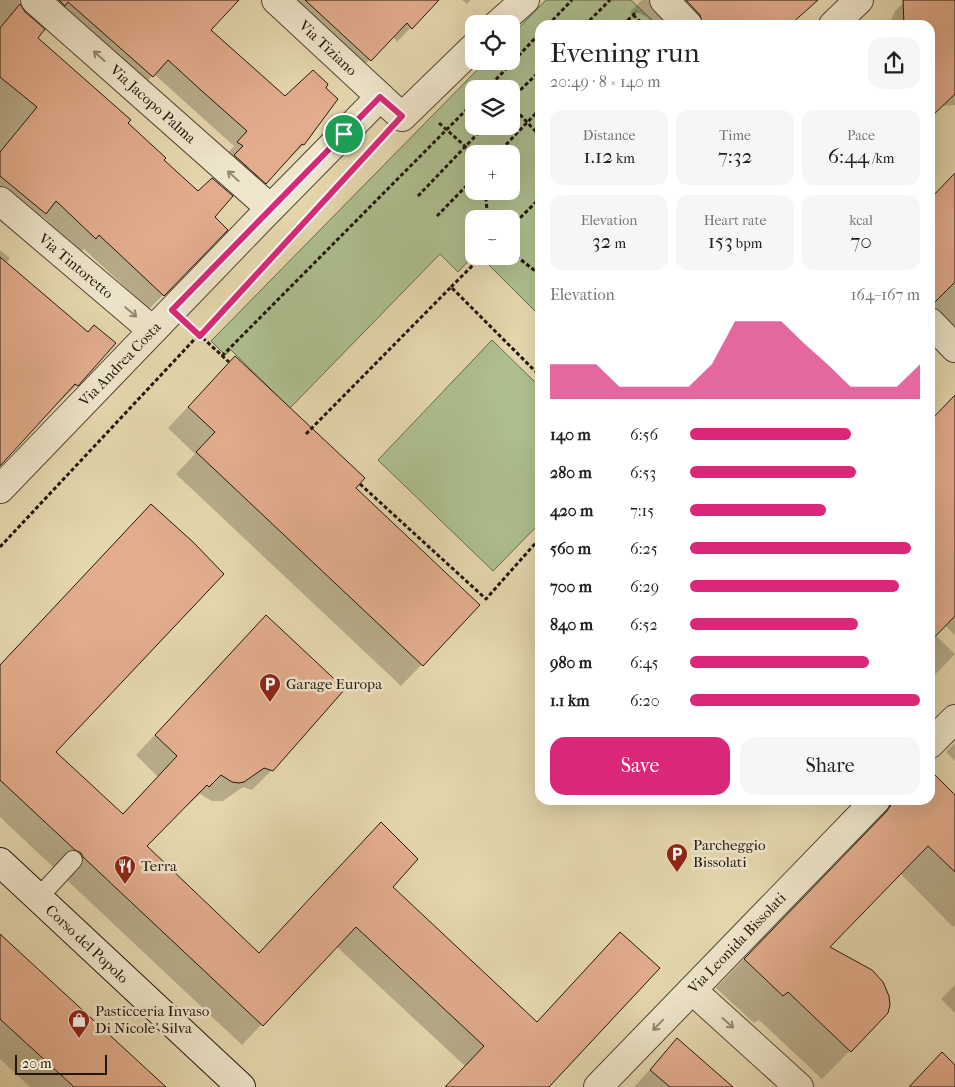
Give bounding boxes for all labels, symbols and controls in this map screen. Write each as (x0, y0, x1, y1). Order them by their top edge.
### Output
map controls (465, 15, 520, 265)
button: locate (465, 15, 520, 70)
street label: Via Tiziano (295, 16, 361, 80)
text: Evening run (550, 36, 700, 69)
button: share (868, 37, 920, 89)
one-way arrow (92, 50, 105, 62)
street label: Via Jacopo Palma (106, 60, 200, 148)
text: 20:49 · 8 × 140 m (550, 72, 661, 91)
button: layers (465, 80, 520, 135)
pin (323, 113, 365, 155)
icon: arrive (330, 120, 358, 148)
text: Distance (583, 127, 635, 144)
text: Time (719, 127, 751, 144)
text: Pace (847, 127, 875, 144)
text: 1.12 (583, 144, 613, 168)
text: 7:32 (718, 144, 752, 168)
text: 6:44 (828, 144, 869, 168)
button: + (465, 145, 520, 200)
text: km (613, 150, 635, 167)
text: /km (869, 150, 894, 167)
one-way arrow (227, 170, 240, 181)
button: − (465, 210, 520, 265)
text: Elevation (581, 212, 637, 229)
text: Heart rate (704, 212, 766, 229)
text: kcal (849, 212, 873, 229)
street label: Via Tintoretto (34, 229, 117, 303)
text: 32 (592, 229, 611, 253)
text: 153 (708, 229, 733, 253)
text: 70 (850, 229, 872, 253)
text: m (611, 235, 626, 252)
text: bpm (733, 235, 762, 252)
text: Elevation (550, 285, 615, 304)
text: 164–167 m (851, 285, 920, 304)
one-way arrow (124, 306, 137, 318)
street label: Via Andrea Costa (75, 317, 166, 411)
text: 140 m (550, 425, 591, 444)
text: 6:56 (630, 425, 658, 444)
text: 280 m (550, 463, 592, 482)
text: 6:53 (630, 463, 656, 482)
text: 420 m (550, 501, 593, 520)
text: 7:15 (630, 501, 654, 520)
text: 560 m (550, 539, 591, 558)
text: 6:25 (630, 539, 658, 558)
text: 700 m (550, 577, 592, 596)
text: 6:29 (630, 577, 659, 596)
text: 840 m (550, 615, 593, 634)
text: 6:52 (630, 615, 658, 634)
text: 980 m (550, 653, 592, 672)
text: 6:45 (630, 653, 658, 672)
parking icon: Garage Europa (258, 672, 282, 703)
place label: Garage Europa (286, 675, 383, 693)
text: 1.1 km (550, 691, 589, 710)
text: 6:20 (630, 691, 660, 710)
button: Save (550, 737, 730, 795)
button: Share (740, 737, 920, 795)
place label: Parcheggio Bissolati (693, 836, 766, 871)
parking icon: Parcheggio Bissolati (665, 842, 689, 873)
restaurant icon: Terra (113, 854, 137, 885)
place label: Terra (141, 857, 178, 875)
street label: Via Leonida Bissolati (684, 888, 790, 998)
street label: Corso del Popolo (42, 901, 132, 987)
place label: Pasticceria Invaso Di Nicole' Silva (95, 1002, 210, 1037)
shop icon: Pasticceria Invaso Di Nicole' Silva (67, 1008, 91, 1039)
one-way arrow (721, 1017, 734, 1029)
one-way arrow (652, 1019, 664, 1031)
scale bar (15, 1052, 108, 1075)
text: 20 m (22, 1055, 52, 1072)

